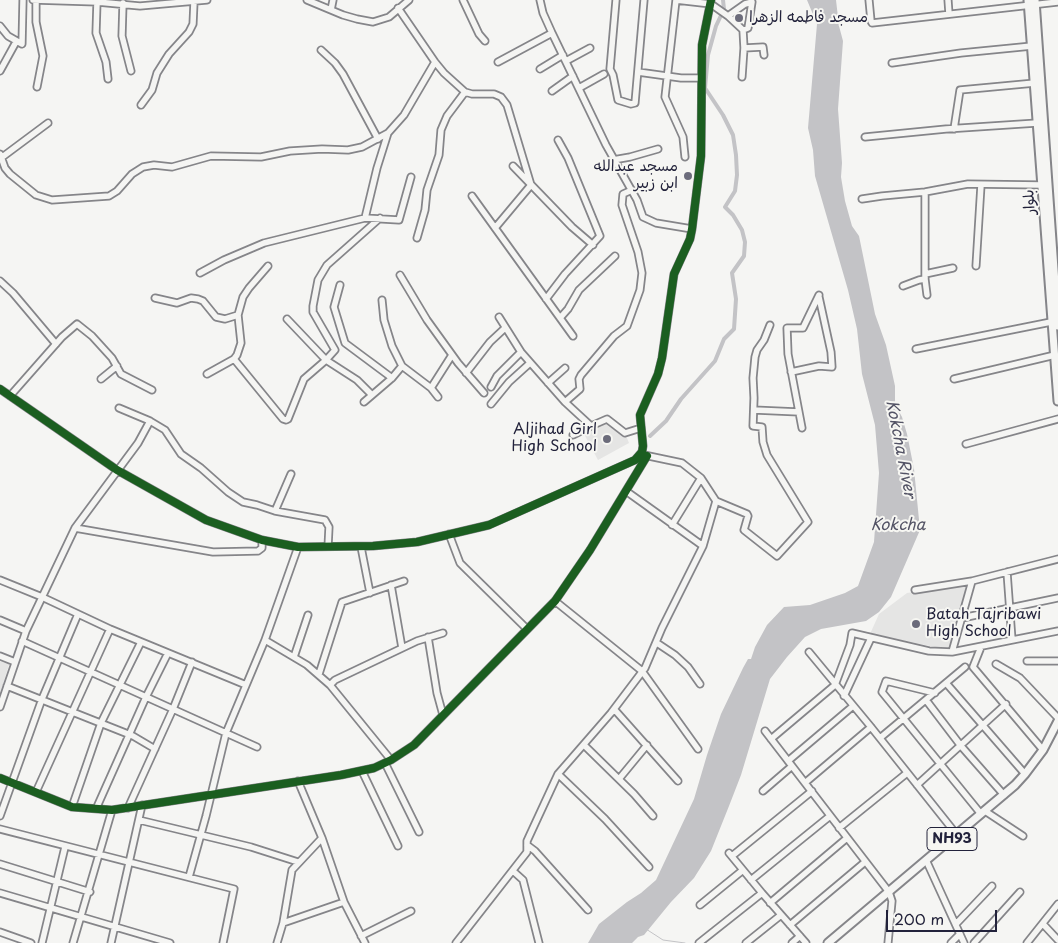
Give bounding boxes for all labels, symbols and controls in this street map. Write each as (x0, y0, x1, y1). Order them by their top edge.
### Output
place label: مسجد فاطمه الزهرا (749, 9, 868, 27)
marker: مسجد فاطمه الزهرا (733, 12, 745, 24)
place label: مسجد عبدالله ابن زبیر (594, 158, 678, 193)
marker: مسجد عبدالله ابن زبیر (682, 170, 694, 182)
street label: بلوار (1020, 189, 1040, 215)
water label: Kokcha River (881, 398, 919, 500)
place label: Aljihad Girl High School (512, 421, 597, 456)
marker: Aljihad Girl High School (601, 433, 613, 445)
water label: Kokcha (870, 516, 926, 536)
place label: Batah Tajribawi High School (926, 606, 1041, 641)
marker: Batah Tajribawi High School (910, 618, 922, 630)
road number: NH93 (927, 828, 977, 851)
scale bar (888, 900, 999, 932)
text: 200 m (894, 907, 944, 930)

